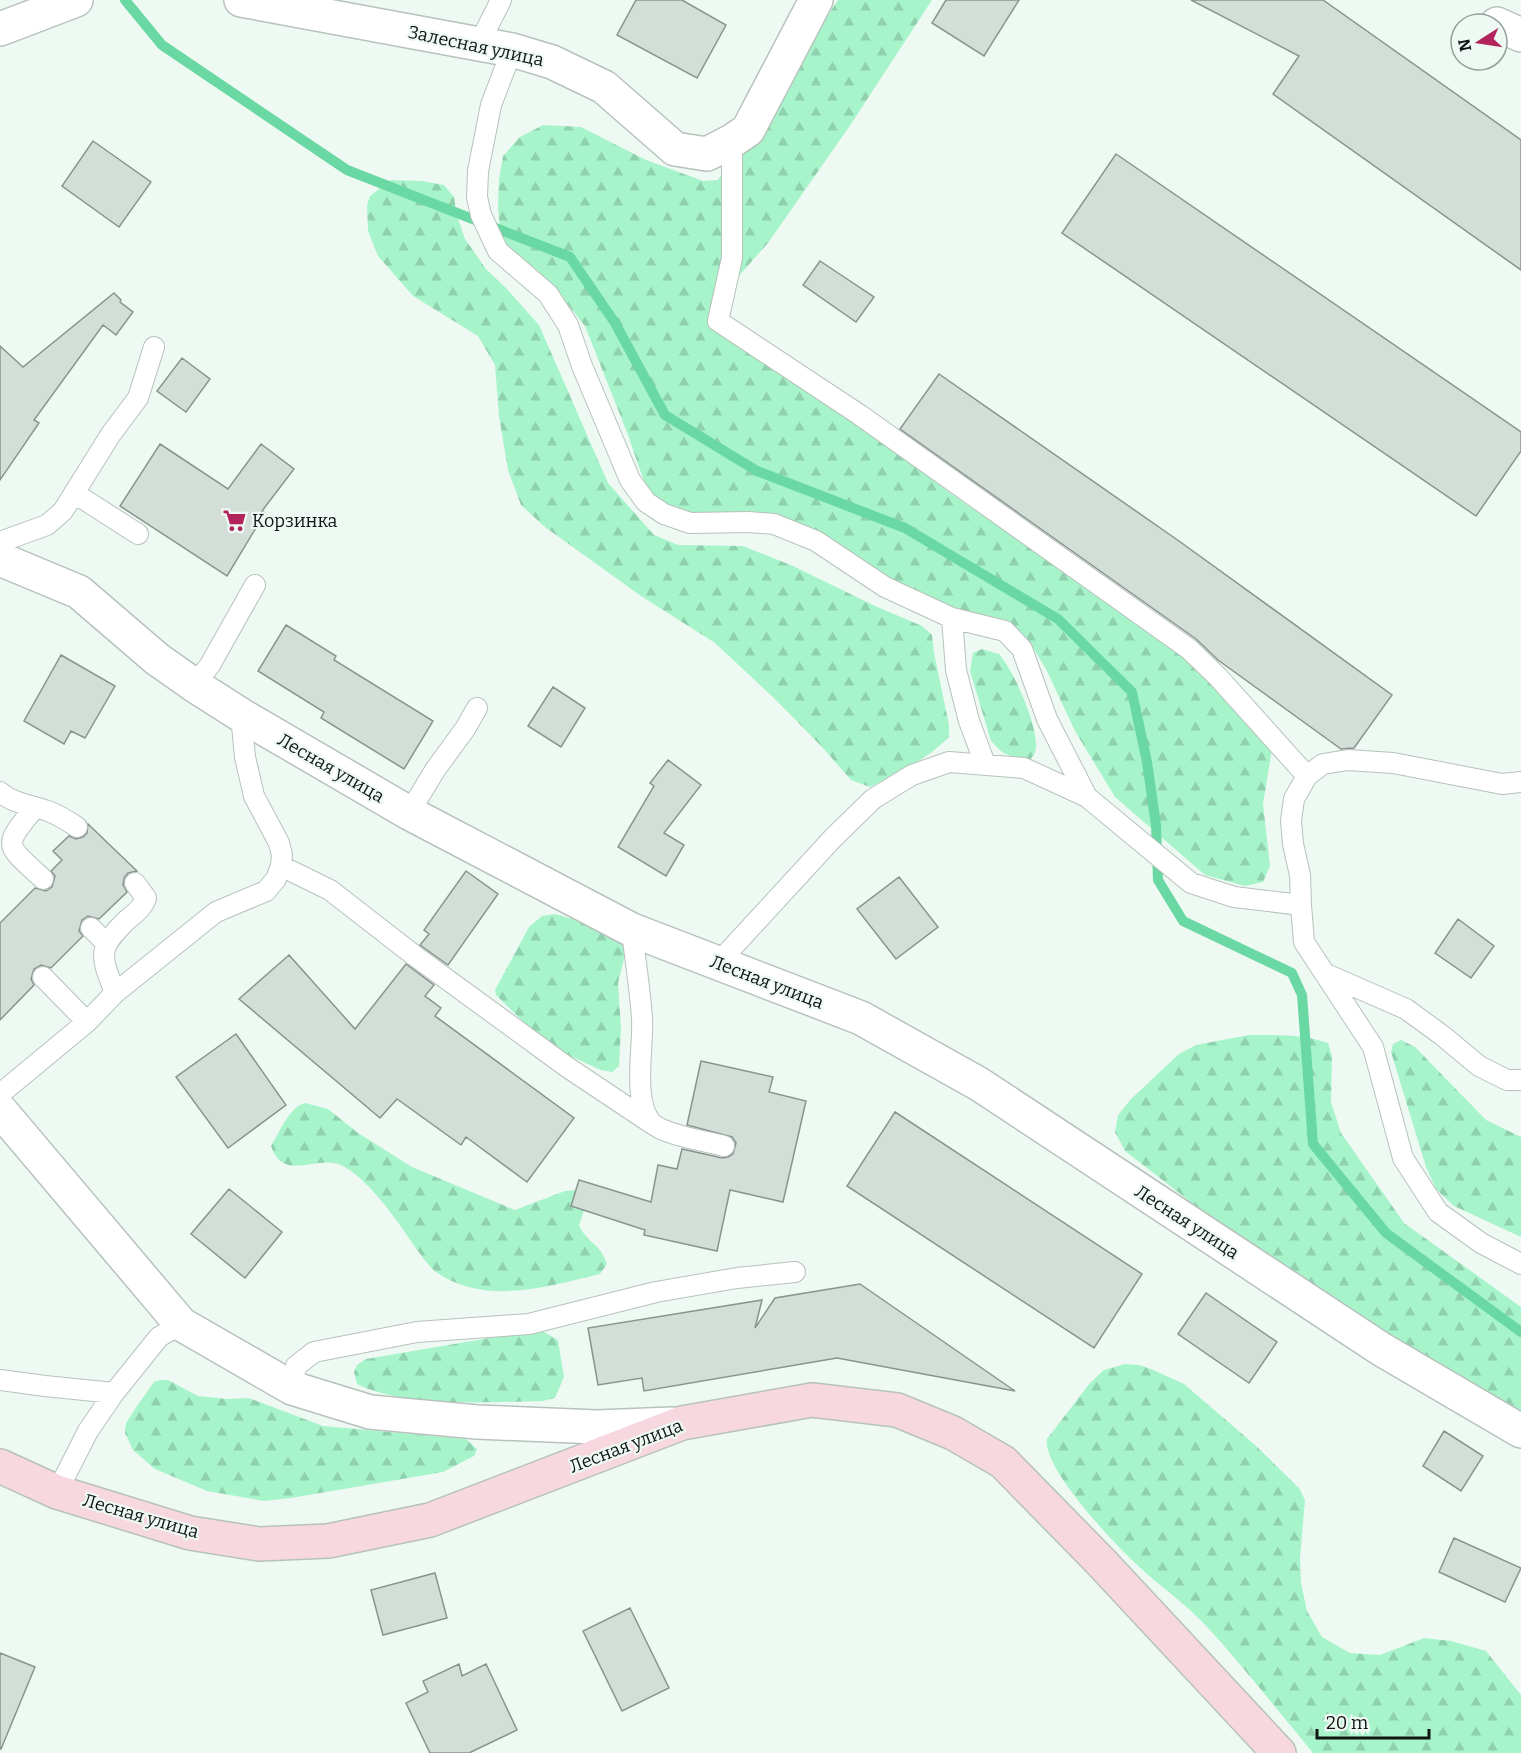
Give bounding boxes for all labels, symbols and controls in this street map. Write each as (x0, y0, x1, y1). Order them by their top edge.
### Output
north arrow (1449, 12, 1509, 72)
street label: Залесная улица (406, 21, 546, 71)
text: N (1454, 37, 1475, 53)
supermarket icon: Корзинка (221, 508, 247, 534)
place label: Корзинка (252, 510, 338, 532)
street label: Лесная улица (274, 729, 388, 807)
street label: Лесная улица (707, 950, 827, 1014)
street label: Лесная улица (1131, 1180, 1243, 1264)
street label: Лесная улица (566, 1414, 686, 1478)
street label: Лесная улица (80, 1489, 202, 1543)
scale bar (1317, 1702, 1430, 1740)
text: 20 m (1326, 1712, 1368, 1734)

